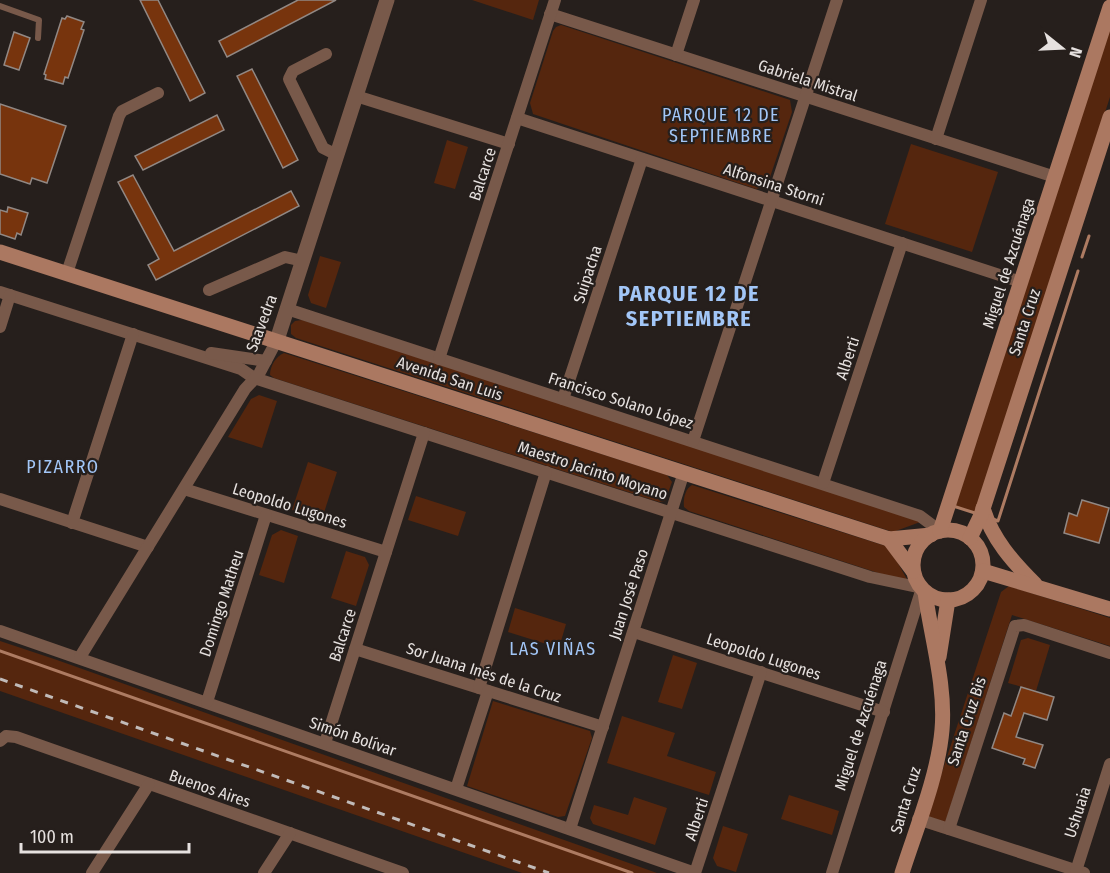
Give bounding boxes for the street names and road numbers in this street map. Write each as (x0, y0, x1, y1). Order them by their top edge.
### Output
street label: Gabriela Mistral (756, 55, 860, 105)
street label: Balcarce (465, 145, 500, 203)
street label: Alfonsina Storni (721, 159, 826, 210)
street label: Miguel de Azcuénaga (978, 195, 1039, 331)
street label: Suipacha (569, 243, 606, 305)
street label: Santa Cruz (1005, 286, 1044, 358)
street label: Saavedra (242, 292, 281, 354)
street label: Alberti (832, 334, 863, 382)
street label: Avenida San Luis (395, 352, 505, 405)
street label: Francisco Solano López (546, 368, 696, 433)
street label: Maestro Jacinto Moyano (515, 437, 670, 504)
street label: Leopoldo Lugones (230, 479, 350, 532)
street label: Juan José Paso (605, 546, 652, 642)
street label: Domingo Matheu (195, 547, 248, 659)
street label: Balcarce (325, 606, 360, 664)
street label: Leopoldo Lugones (704, 629, 823, 684)
street label: Sor Juana Inés de la Cruz (404, 638, 564, 706)
street label: Miguel de Azcuénaga (830, 657, 891, 793)
street label: Santa Cruz Bis (943, 674, 990, 768)
street label: Simón Bolívar (307, 713, 399, 760)
street label: Santa Cruz (886, 764, 925, 836)
street label: Buenos Aires (167, 766, 253, 811)
street label: Ushuaia (1060, 784, 1095, 840)
street label: Alberti (681, 795, 712, 843)

